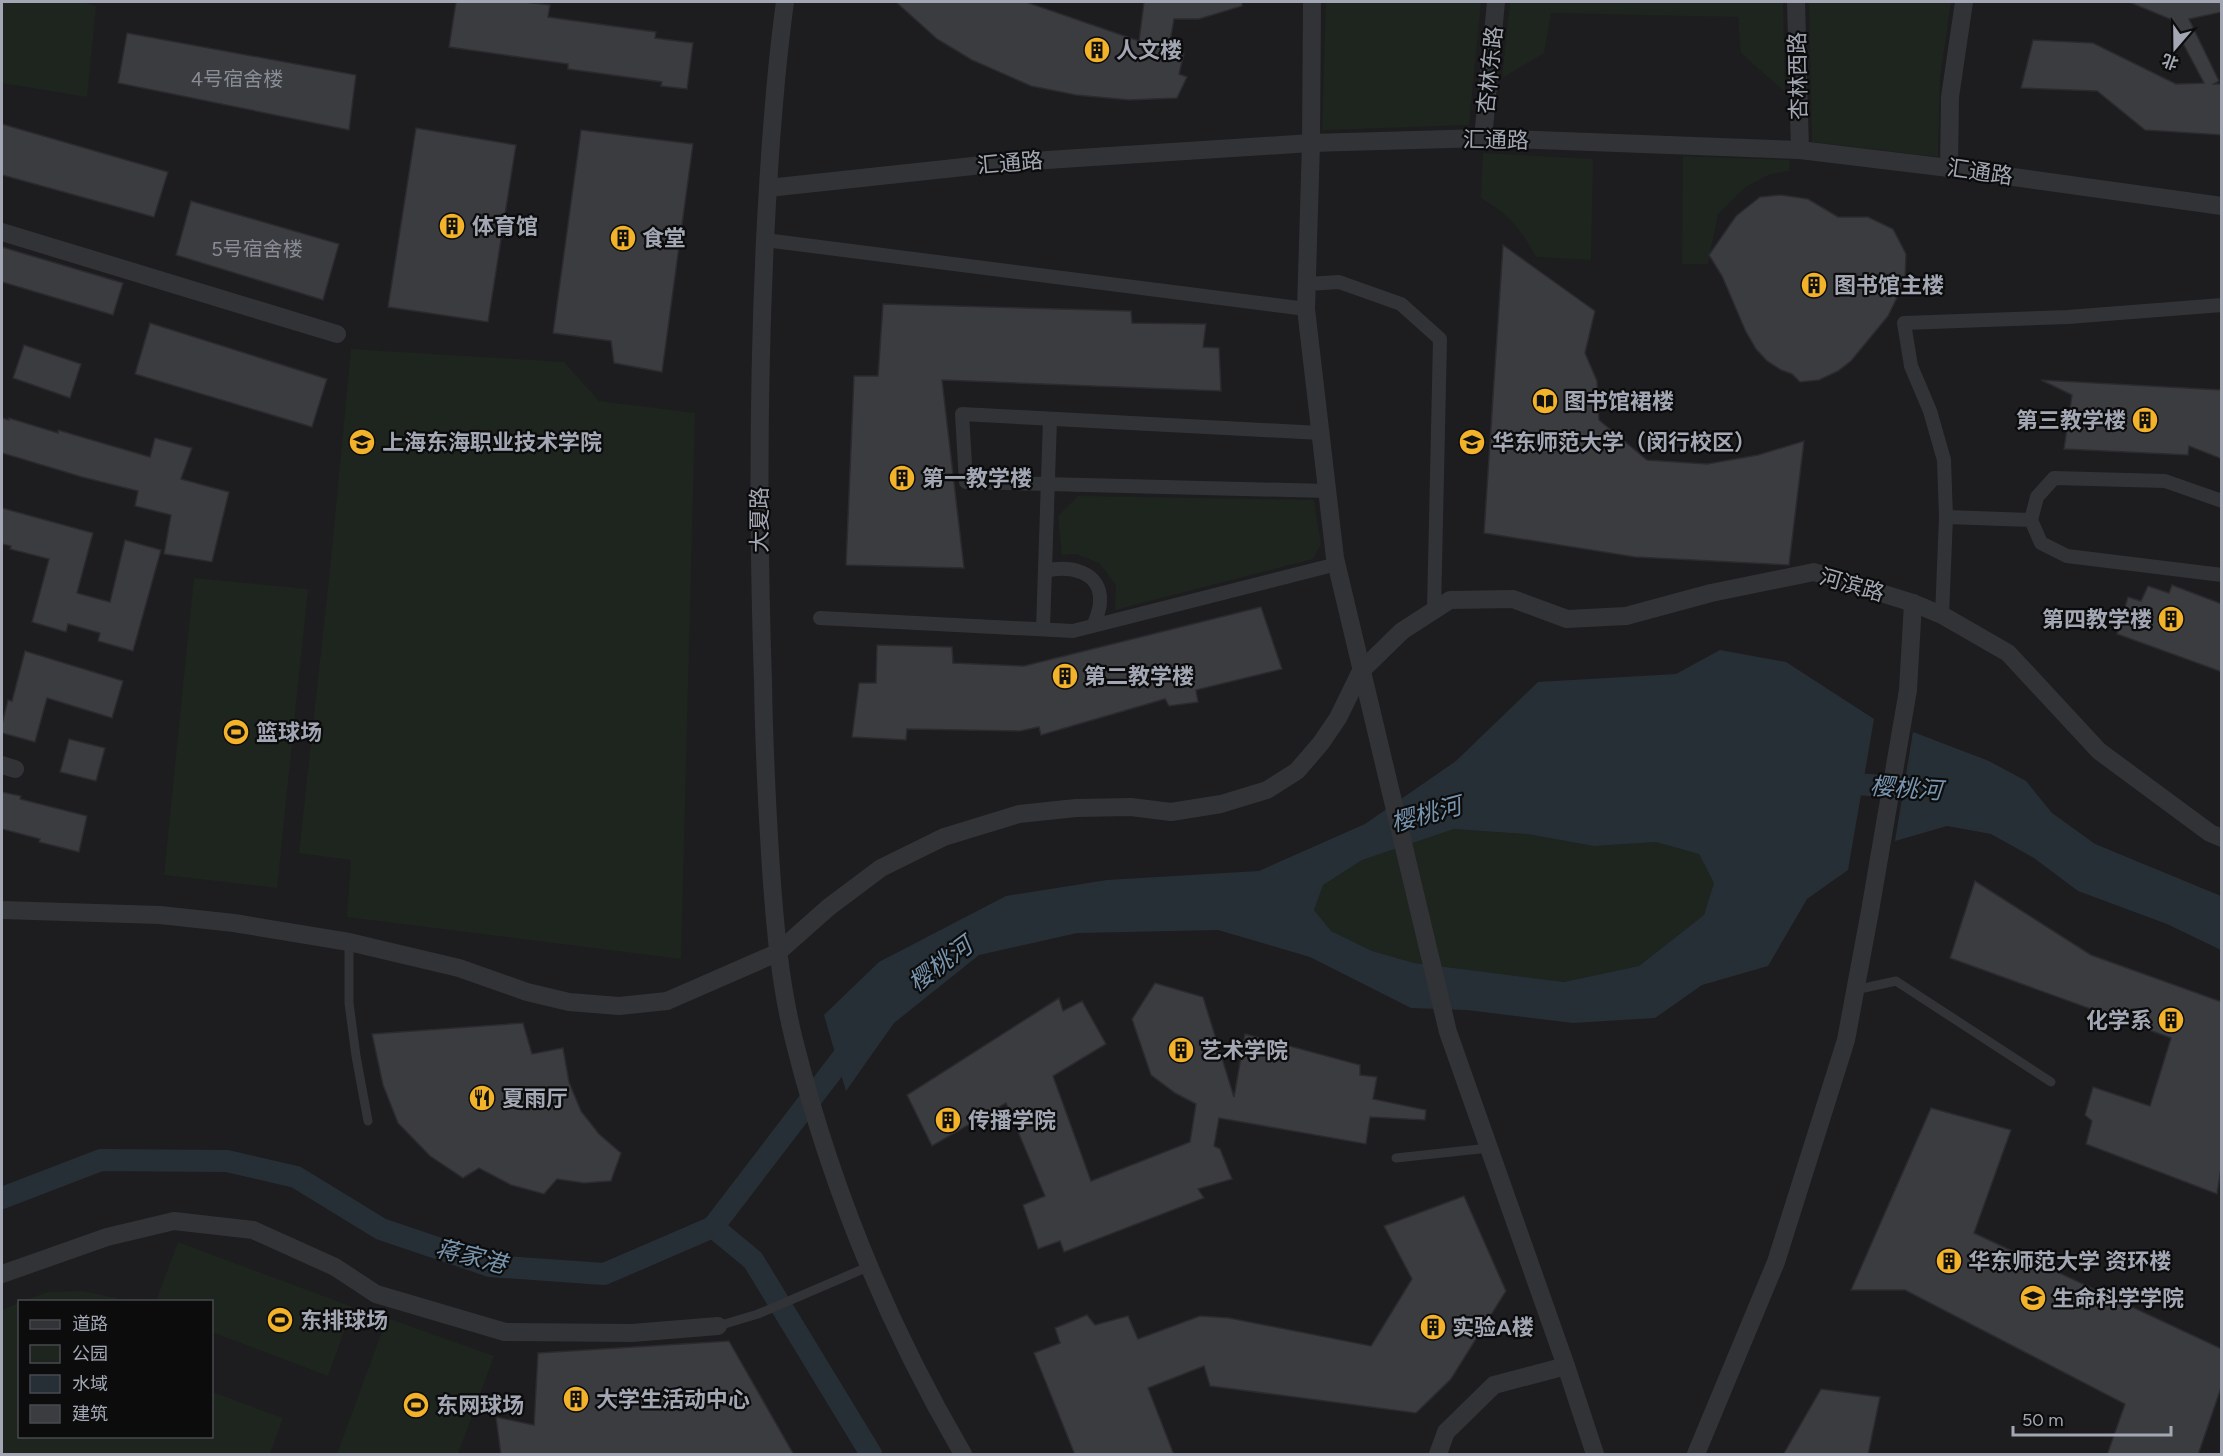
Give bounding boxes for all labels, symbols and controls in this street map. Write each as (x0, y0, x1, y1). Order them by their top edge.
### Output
north arrow (2145, 18, 2205, 78)
street label: 杏林东路 (1472, 25, 1508, 115)
street label: 杏林西路 (1784, 32, 1812, 120)
building icon: 人文楼 (1082, 35, 1112, 65)
place label: 人文楼 (1116, 37, 1182, 64)
text: 北 (2159, 50, 2181, 73)
house number: 4号宿舍楼 (191, 67, 283, 91)
street label: 汇通路 (1463, 126, 1529, 154)
street label: 汇通路 (976, 147, 1044, 179)
street label: 汇通路 (1945, 154, 2015, 190)
building icon: 体育馆 (437, 211, 467, 241)
place label: 体育馆 (472, 213, 538, 240)
building icon: 食堂 (608, 223, 638, 253)
place label: 食堂 (642, 225, 686, 252)
house number: 5号宿舍楼 (211, 237, 303, 261)
building icon: 图书馆主楼 (1799, 270, 1829, 300)
place label: 图书馆主楼 (1834, 272, 1944, 299)
library icon: 图书馆裙楼 (1530, 386, 1560, 416)
place label: 图书馆裙楼 (1564, 388, 1674, 415)
building icon: 第三教学楼 (2130, 405, 2160, 435)
place label: 第三教学楼 (2016, 407, 2126, 434)
school or university icon: 上海东海职业技术学院 (347, 427, 377, 457)
school or university icon: 华东师范大学（闵行校区） (1457, 427, 1487, 457)
place label: 上海东海职业技术学院 (382, 429, 602, 456)
place label: 华东师范大学（闵行校区） (1492, 429, 1756, 456)
building icon: 第一教学楼 (887, 463, 917, 493)
place label: 第一教学楼 (922, 465, 1032, 492)
street label: 大夏路 (746, 487, 773, 553)
street label: 河滨路 (1817, 563, 1887, 607)
building icon: 第四教学楼 (2156, 604, 2186, 634)
place label: 第四教学楼 (2042, 606, 2152, 633)
building icon: 第二教学楼 (1050, 661, 1080, 691)
place label: 第二教学楼 (1084, 663, 1194, 690)
sports icon: 篮球场 (221, 717, 251, 747)
place label: 篮球场 (256, 719, 322, 746)
water label: 樱桃河 (1869, 771, 1947, 805)
water label: 樱桃河 (1387, 790, 1468, 837)
water label: 樱桃河 (903, 928, 981, 997)
building icon: 化学系 (2156, 1005, 2186, 1035)
place label: 化学系 (2086, 1007, 2152, 1034)
building icon: 艺术学院 (1166, 1035, 1196, 1065)
place label: 艺术学院 (1200, 1037, 1288, 1064)
restaurant icon: 夏雨厅 (467, 1083, 497, 1113)
place label: 夏雨厅 (502, 1085, 568, 1112)
building icon: 传播学院 (933, 1105, 963, 1135)
place label: 传播学院 (968, 1107, 1056, 1134)
water label: 蒋家港 (433, 1233, 512, 1280)
building icon: 华东师范大学 资环楼 (1934, 1246, 1964, 1276)
place label: 华东师范大学 资环楼 (1968, 1248, 2171, 1275)
school or university icon: 生命科学学院 (2018, 1283, 2048, 1313)
place label: 生命科学学院 (2052, 1285, 2184, 1312)
legend (18, 1300, 213, 1438)
sports icon: 东排球场 (265, 1305, 295, 1335)
place label: 东排球场 (300, 1307, 388, 1334)
building icon: 实验A楼 (1418, 1312, 1448, 1342)
text: 道路 (72, 1313, 108, 1335)
place label: 实验A楼 (1452, 1314, 1534, 1341)
text: 公园 (72, 1343, 108, 1365)
text: 水域 (72, 1373, 108, 1395)
building icon: 大学生活动中心 (561, 1384, 591, 1414)
place label: 大学生活动中心 (596, 1386, 750, 1413)
sports icon: 东网球场 (401, 1390, 431, 1420)
place label: 东网球场 (436, 1392, 524, 1419)
scale bar (2013, 1399, 2170, 1437)
text: 建筑 (72, 1403, 108, 1425)
text: 50 m (2022, 1409, 2064, 1431)

